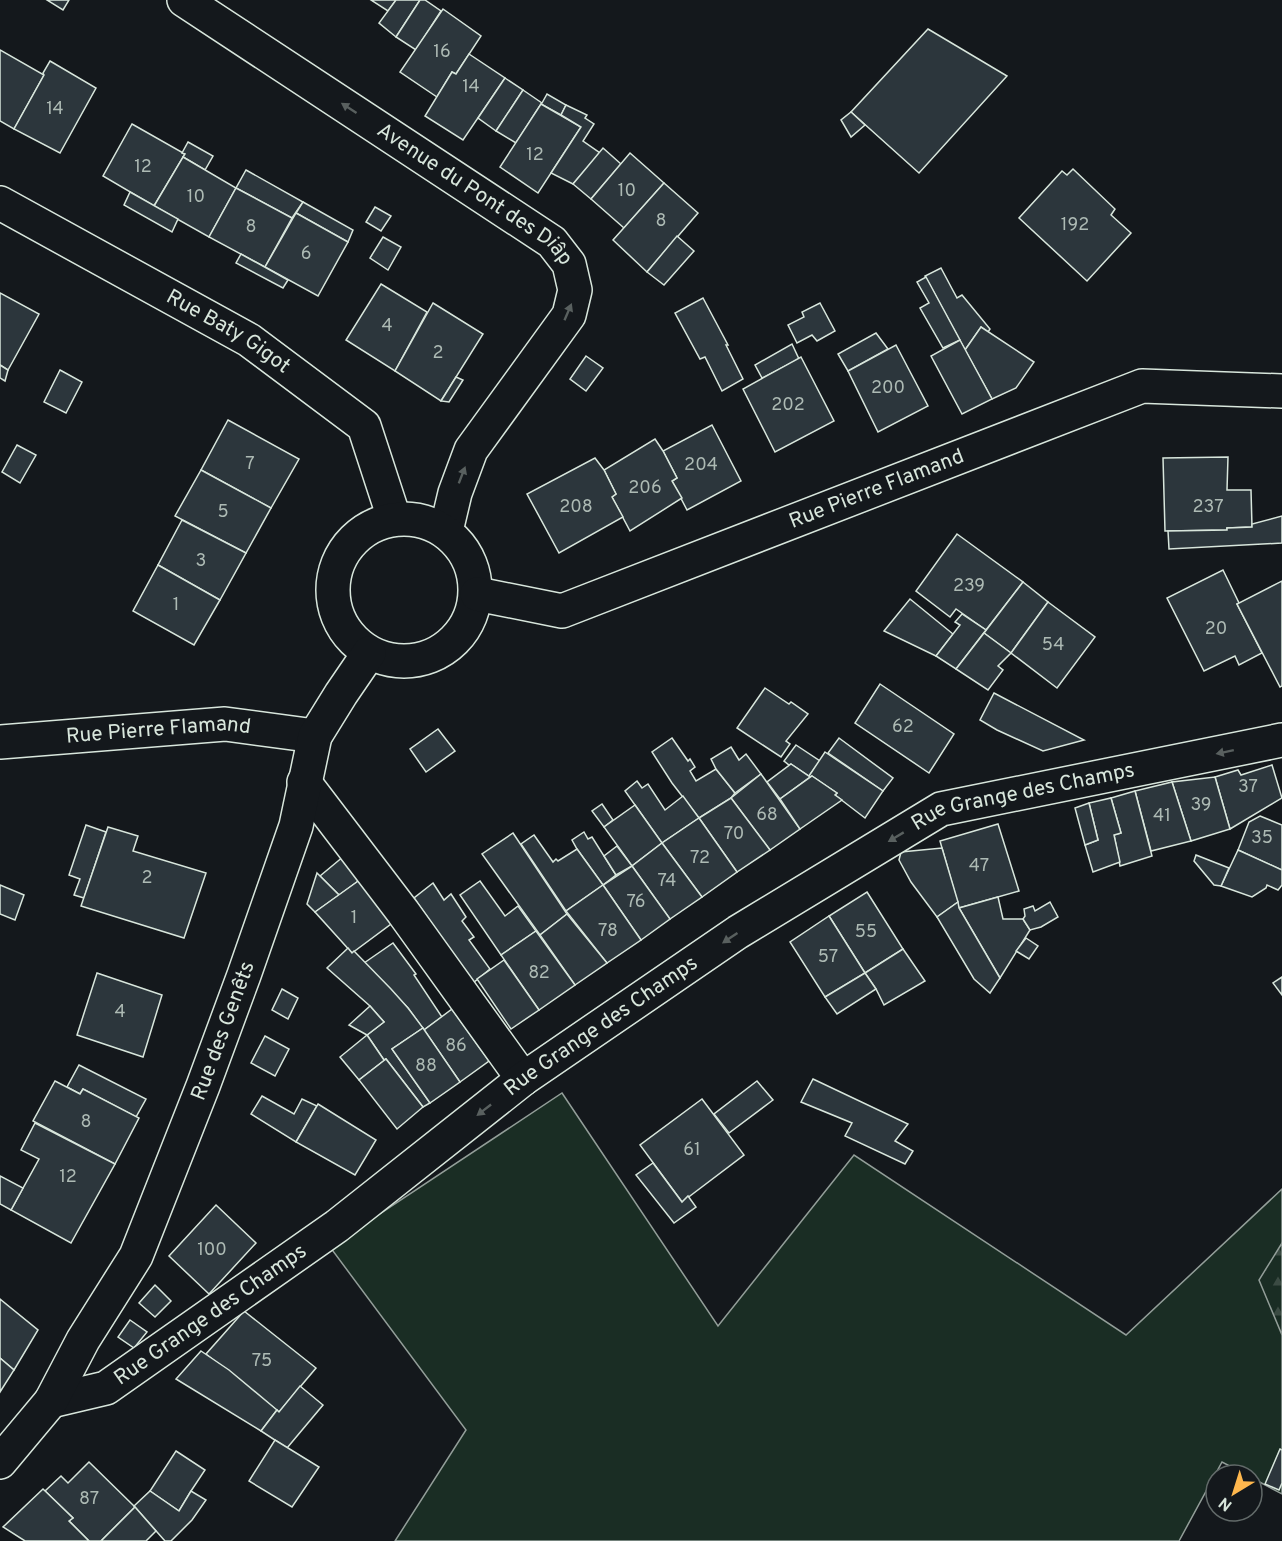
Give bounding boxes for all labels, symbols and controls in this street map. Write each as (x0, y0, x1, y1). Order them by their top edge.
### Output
house number: 16 (433, 41, 451, 64)
house number: 14 (462, 76, 480, 99)
house number: 14 (46, 98, 64, 121)
one-way arrow (341, 103, 357, 114)
street label: Avenue du Pont des Diâp (372, 117, 579, 271)
house number: 12 (526, 144, 544, 167)
house number: 12 (134, 156, 152, 179)
house number: 10 (618, 180, 636, 203)
house number: 10 (187, 186, 205, 209)
house number: 8 (656, 210, 667, 233)
house number: 192 (1061, 214, 1089, 237)
house number: 8 (246, 216, 257, 239)
house number: 6 (301, 243, 311, 266)
street label: Rue Baty Gigot (161, 284, 296, 380)
one-way arrow (563, 303, 573, 321)
house number: 4 (381, 315, 393, 338)
house number: 2 (432, 342, 444, 365)
house number: 200 (871, 377, 905, 400)
house number: 202 (771, 394, 805, 417)
street label: Rue Pierre Flamand (785, 443, 968, 535)
house number: 7 (245, 453, 255, 476)
house number: 204 (684, 454, 718, 477)
one-way arrow (457, 465, 467, 483)
house number: 206 (628, 477, 662, 500)
house number: 208 (559, 496, 593, 519)
house number: 237 (1192, 496, 1224, 519)
house number: 5 (217, 501, 229, 524)
house number: 3 (196, 550, 206, 573)
house number: 239 (953, 575, 985, 598)
house number: 1 (173, 594, 179, 617)
house number: 20 (1205, 618, 1227, 641)
house number: 54 (1042, 634, 1064, 657)
street label: Rue Pierre Flamand (65, 710, 253, 750)
house number: 62 (892, 716, 914, 739)
one-way arrow (1215, 748, 1234, 757)
street label: Rue Grange des Champs (906, 757, 1137, 837)
house number: 37 (1238, 776, 1258, 799)
house number: 39 (1190, 794, 1212, 817)
house number: 68 (756, 804, 778, 827)
house number: 41 (1153, 805, 1171, 828)
house number: 70 (724, 823, 744, 846)
house number: 35 (1251, 827, 1273, 850)
one-way arrow (888, 831, 904, 842)
house number: 72 (690, 847, 710, 870)
house number: 47 (969, 855, 989, 878)
house number: 2 (141, 867, 153, 890)
house number: 74 (658, 870, 676, 893)
house number: 76 (626, 891, 646, 914)
house number: 1 (351, 907, 357, 930)
house number: 78 (598, 920, 618, 943)
house number: 55 (855, 921, 877, 944)
one-way arrow (722, 932, 738, 944)
house number: 57 (818, 946, 838, 969)
street label: Rue Grange des Champs (499, 950, 703, 1102)
street label: Rue des Genêts (185, 958, 261, 1105)
house number: 82 (528, 962, 550, 985)
house number: 4 (114, 1001, 126, 1024)
house number: 86 (445, 1035, 467, 1058)
house number: 88 (415, 1055, 437, 1078)
one-way arrow (476, 1104, 492, 1117)
house number: 8 (81, 1111, 92, 1134)
house number: 61 (683, 1139, 701, 1162)
house number: 12 (59, 1166, 77, 1189)
street label: Rue Grange des Champs (109, 1238, 312, 1392)
house number: 100 (197, 1239, 227, 1262)
house number: 75 (252, 1350, 272, 1373)
north arrow (1204, 1463, 1264, 1523)
house number: 87 (79, 1488, 99, 1511)
text: N (1215, 1492, 1237, 1515)

